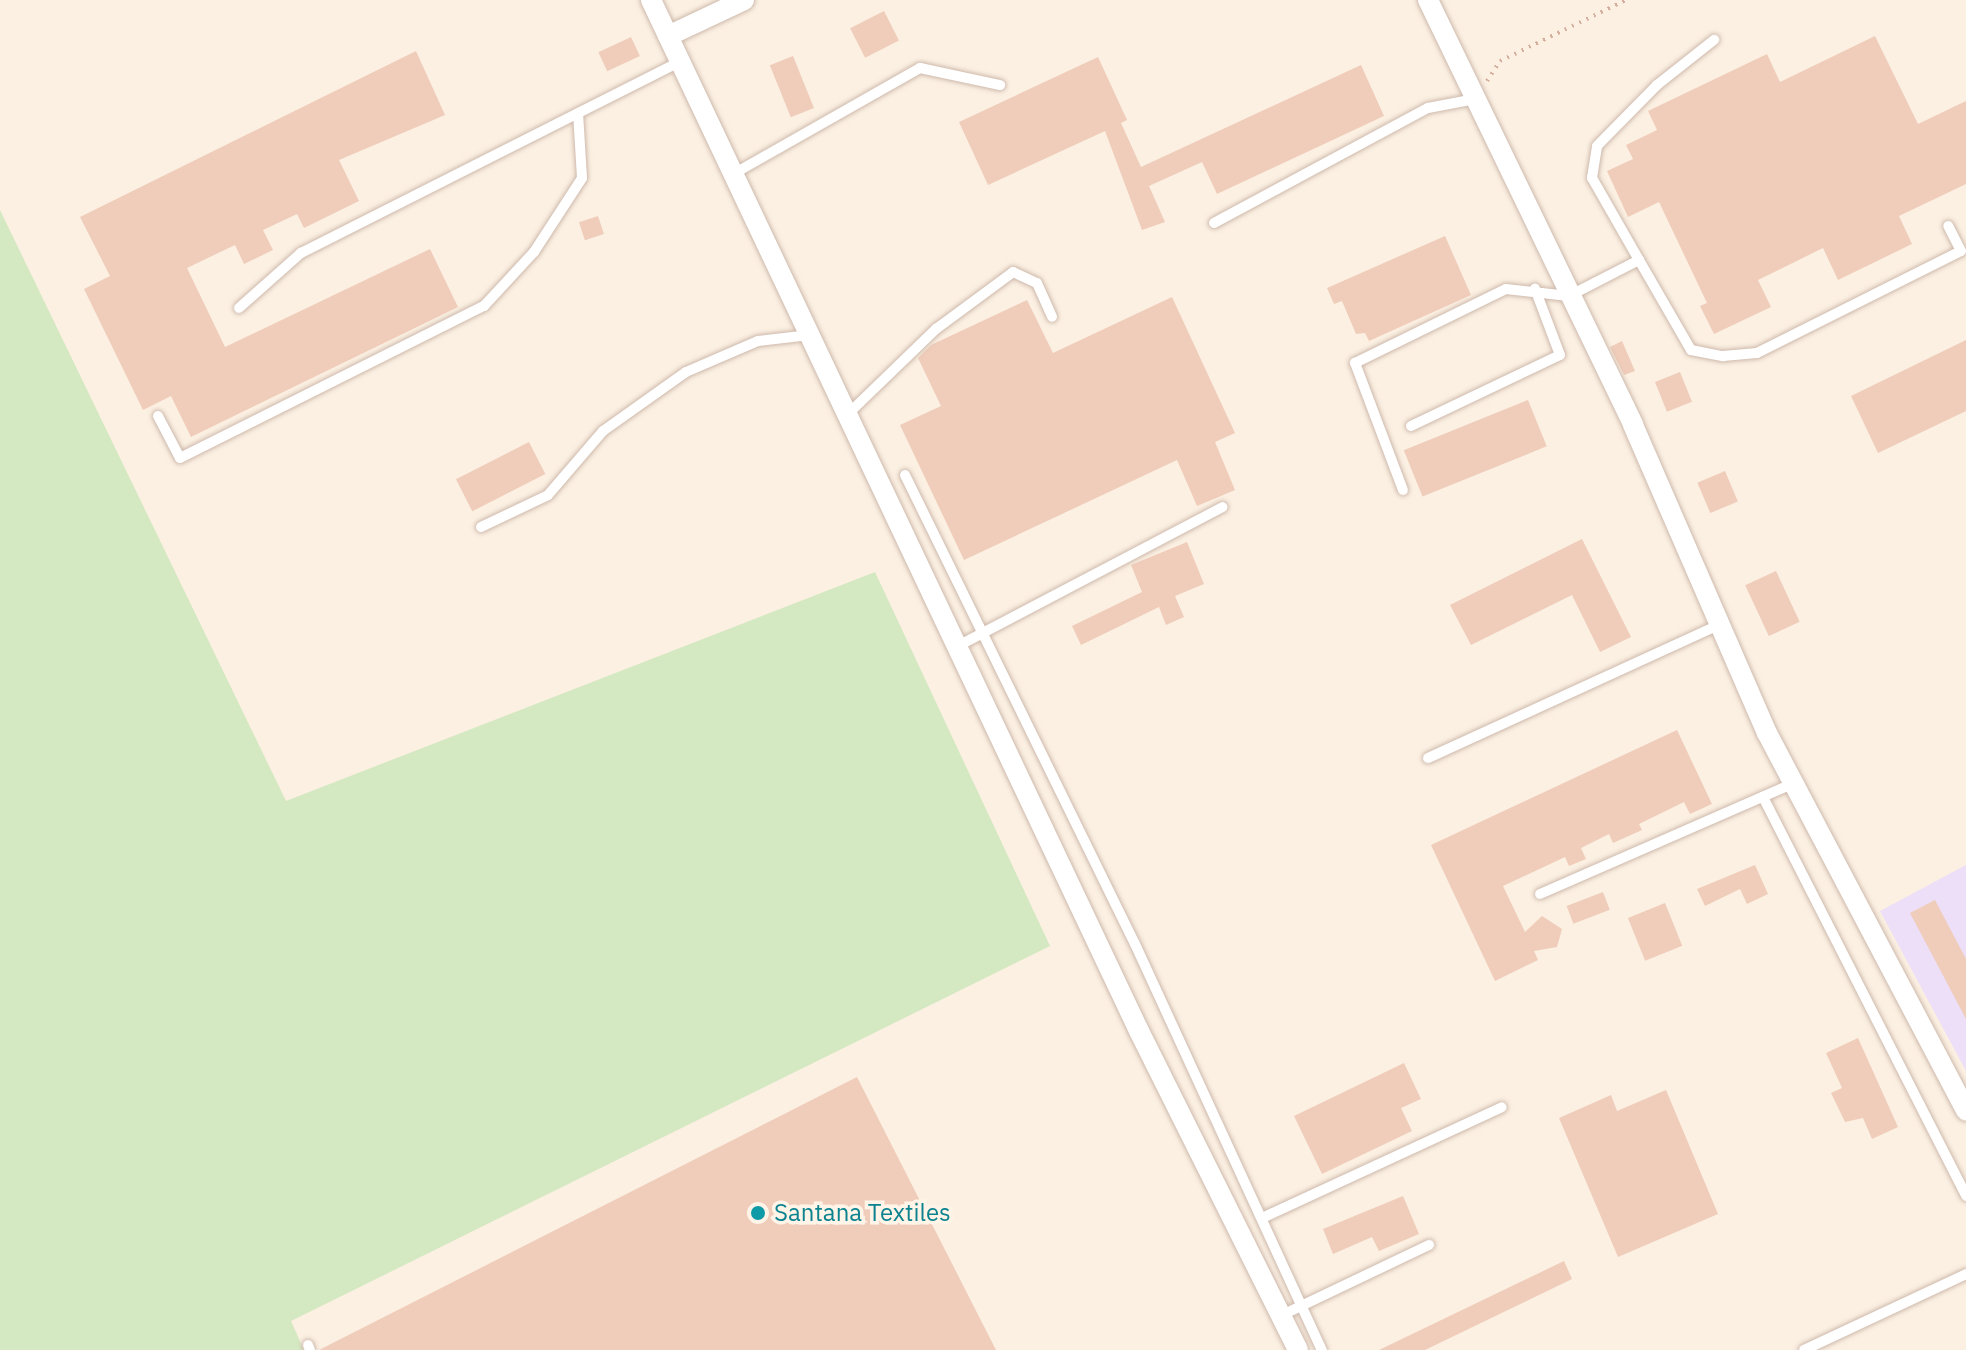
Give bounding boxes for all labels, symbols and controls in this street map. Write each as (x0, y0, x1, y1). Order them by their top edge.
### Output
place label: Santana Textiles (774, 1199, 951, 1227)
marker: Santana Textiles (749, 1204, 767, 1222)

